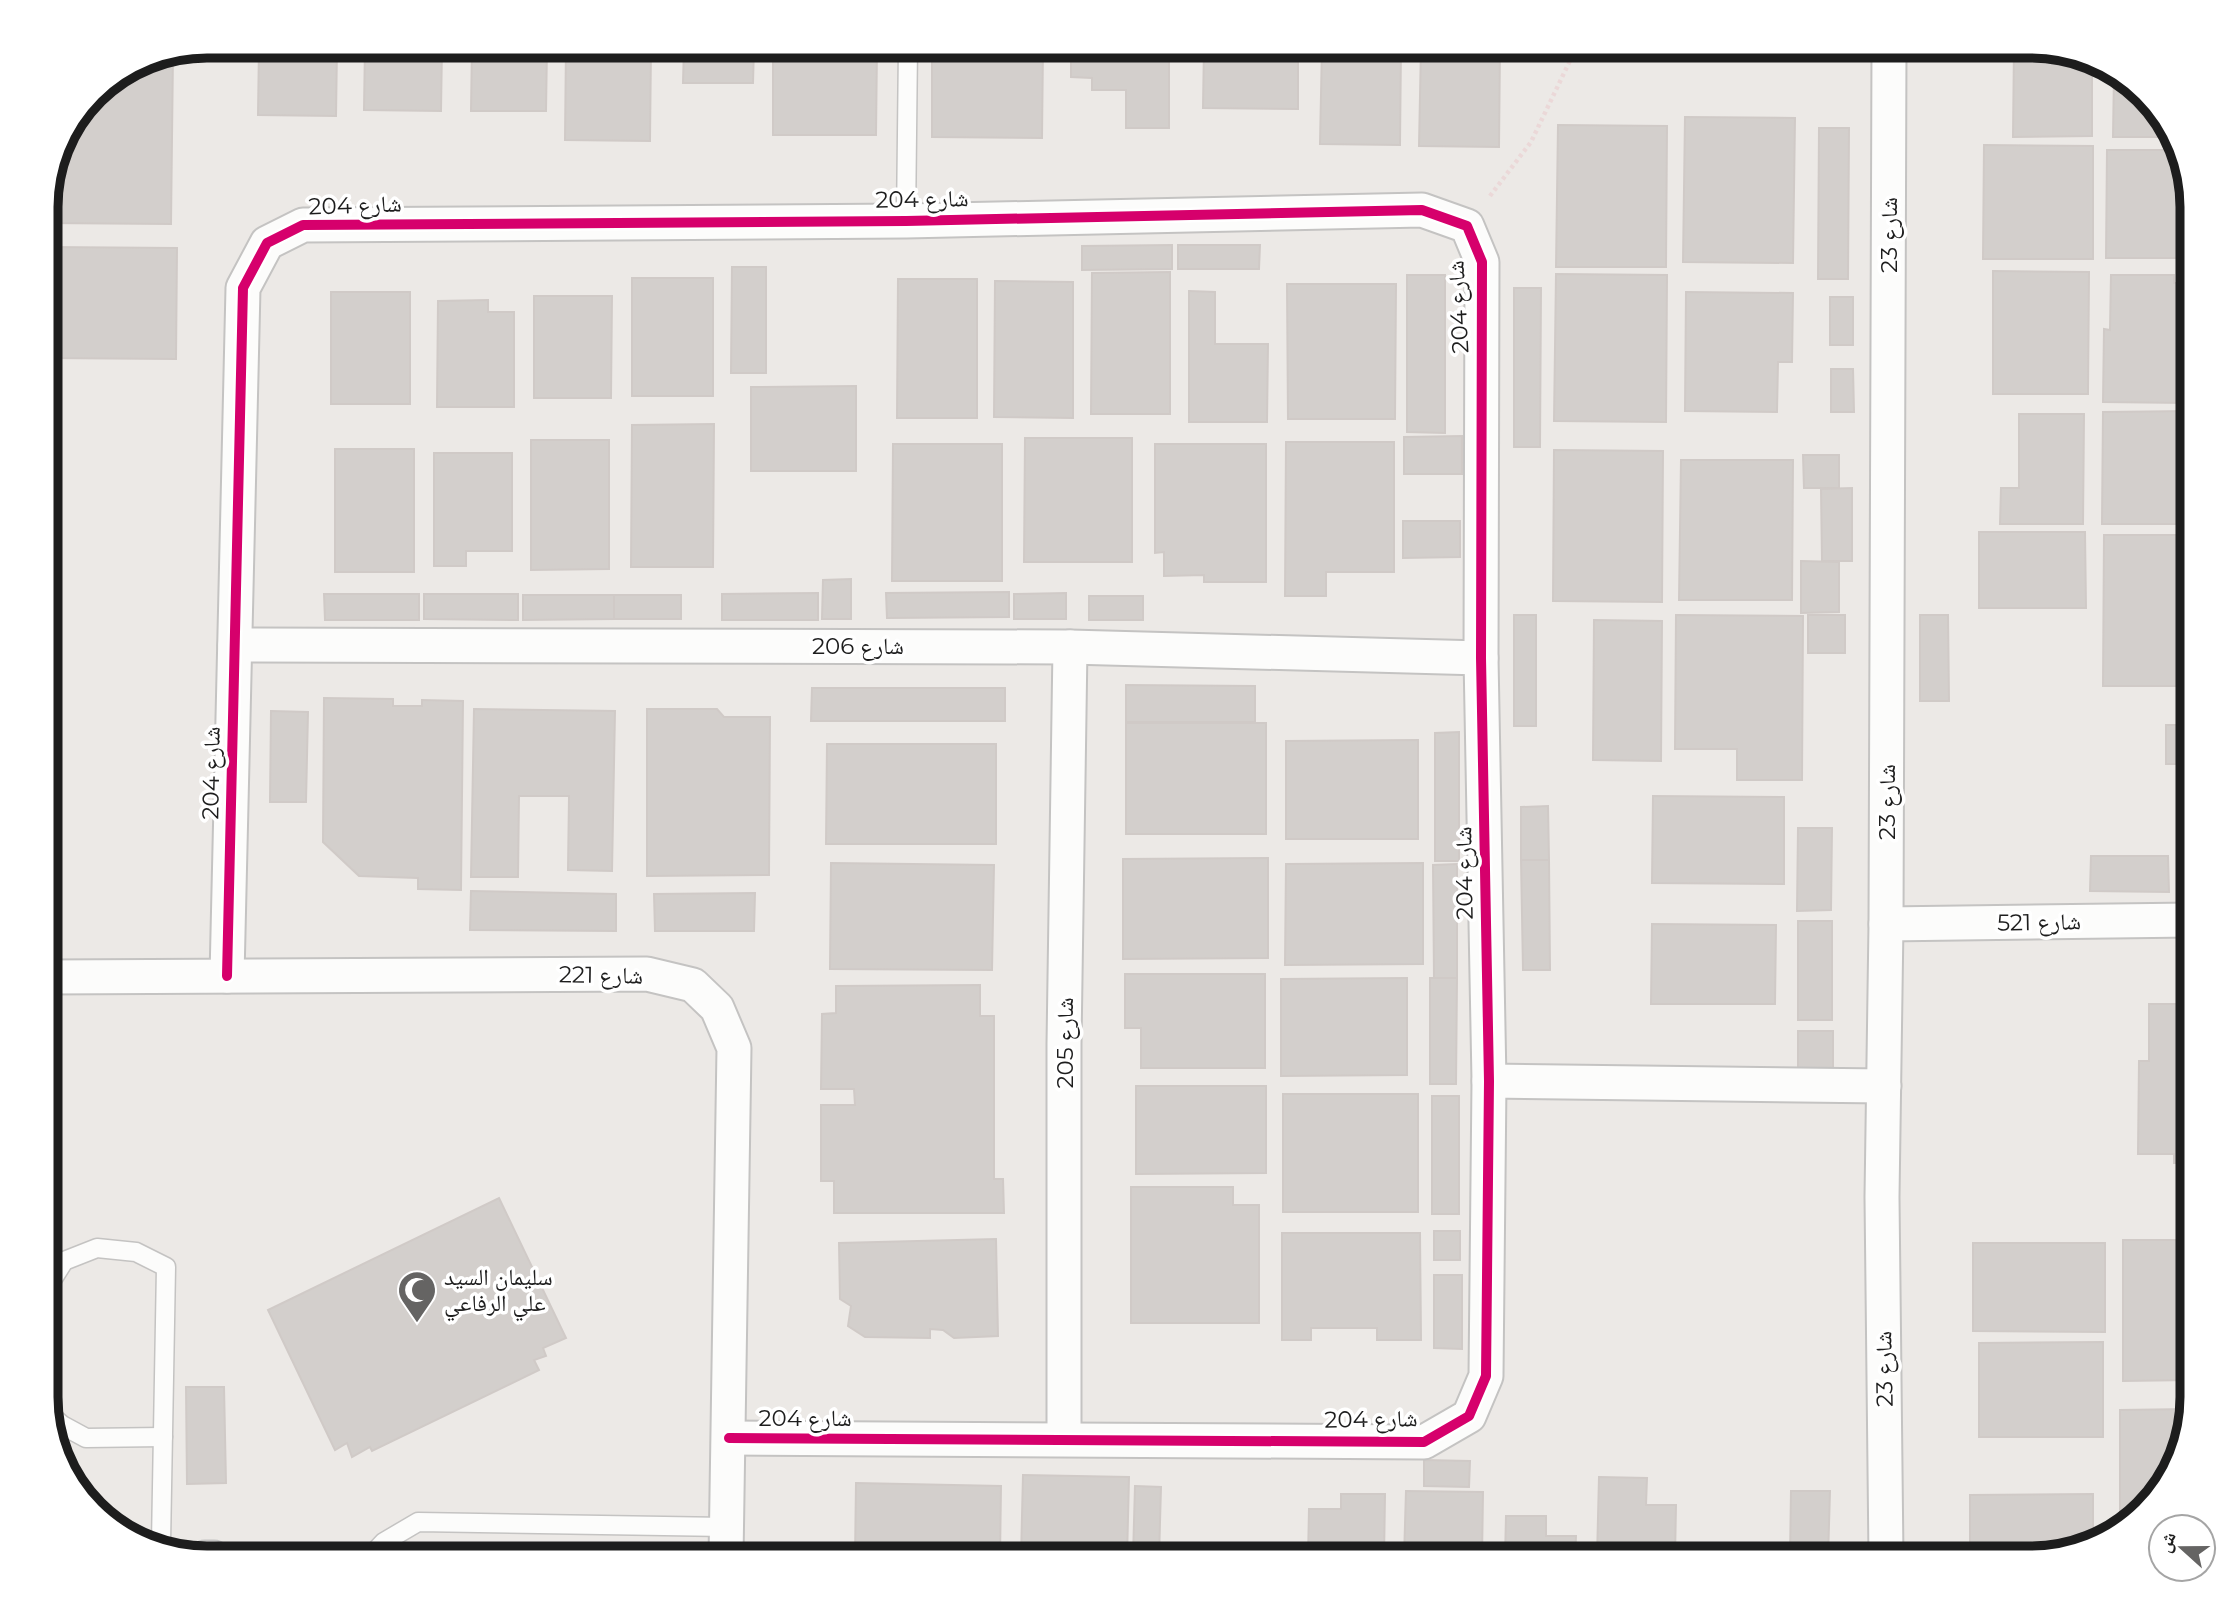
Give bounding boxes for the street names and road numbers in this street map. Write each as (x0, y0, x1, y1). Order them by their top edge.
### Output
street label: شارع 204 (875, 184, 969, 215)
street label: شارع 204 (308, 189, 402, 222)
street label: شارع 23 (1875, 197, 1904, 273)
street label: شارع 204 (1442, 260, 1475, 354)
street label: شارع 206 (812, 632, 904, 661)
street label: شارع 204 (196, 726, 227, 820)
street label: شارع 23 (1873, 764, 1902, 840)
street label: شارع 204 (1449, 826, 1480, 920)
street label: شارع 521 (1997, 907, 2081, 938)
street label: شارع 221 (559, 960, 643, 991)
street label: شارع 205 (1051, 997, 1080, 1089)
street label: شارع 23 (1869, 1331, 1900, 1407)
street label: شارع 204 (758, 1404, 852, 1433)
street label: شارع 204 (1324, 1404, 1418, 1435)

